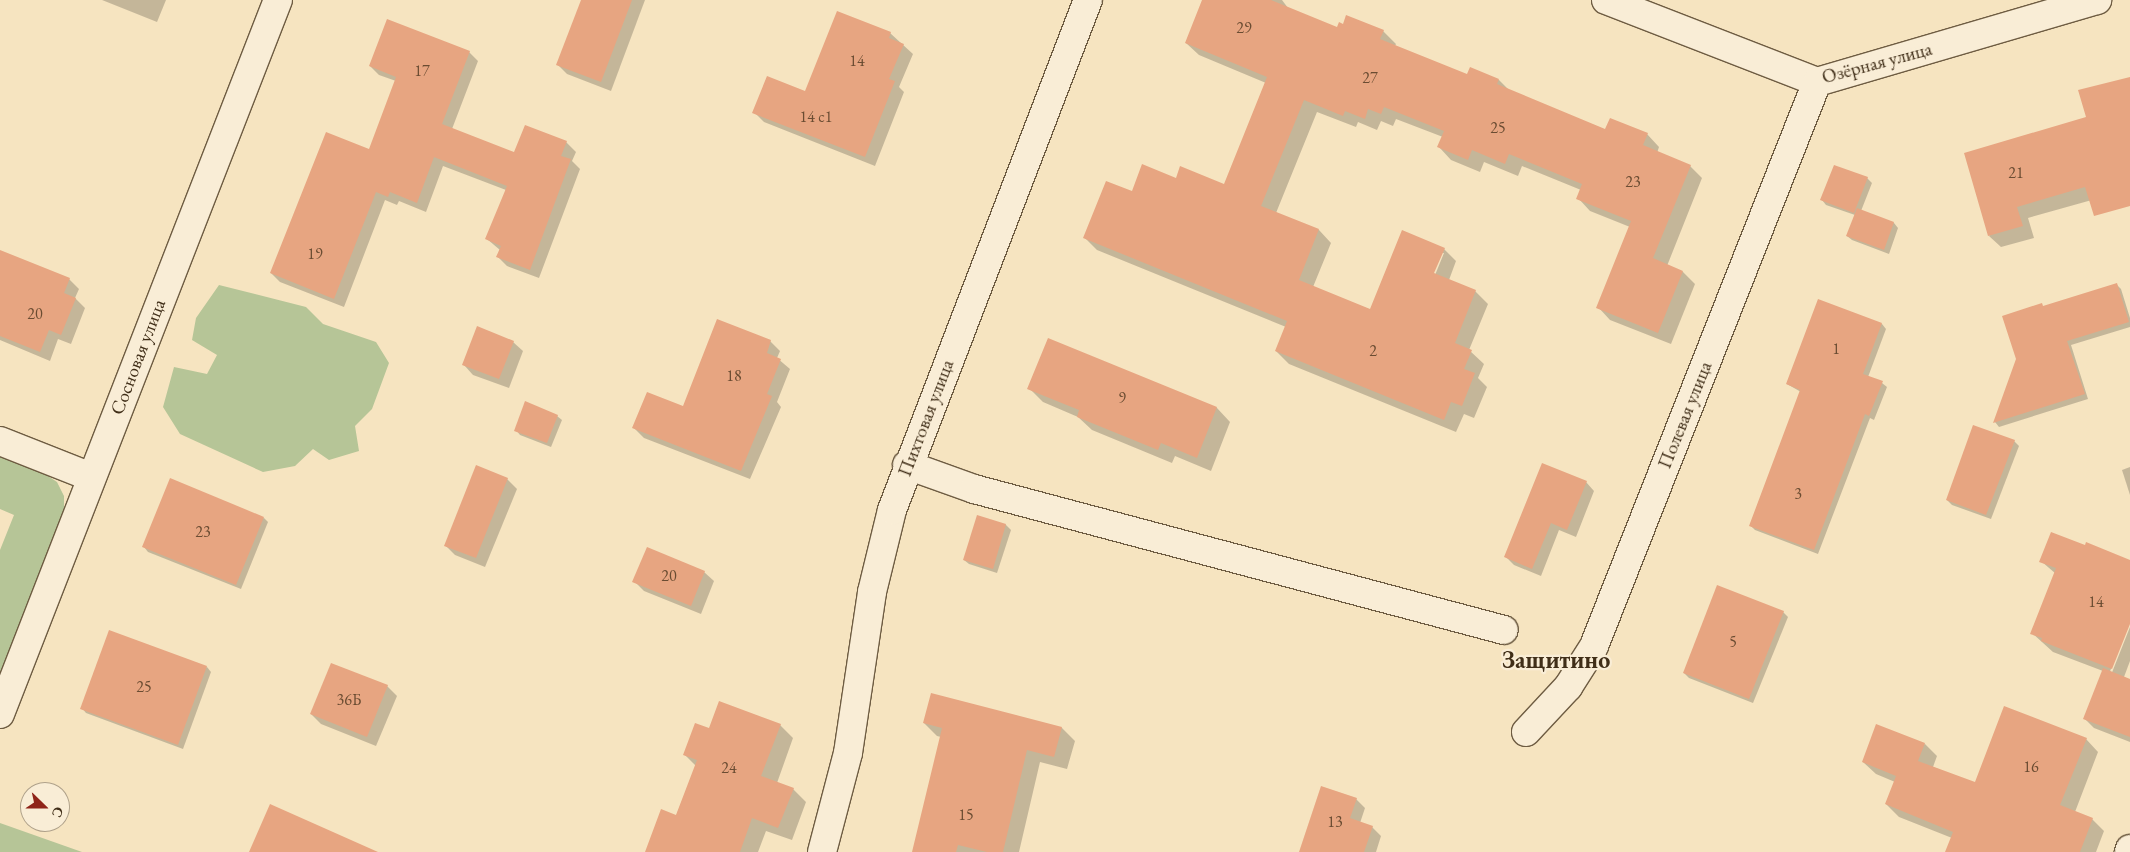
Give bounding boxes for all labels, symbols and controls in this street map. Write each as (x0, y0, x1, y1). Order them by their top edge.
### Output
house number: 29 (1236, 18, 1252, 38)
street label: Озёрная улица (1819, 37, 1935, 89)
house number: 14 (849, 51, 865, 71)
house number: 17 (414, 61, 430, 81)
house number: 27 (1362, 68, 1378, 88)
house number: 14 с1 (800, 107, 832, 127)
house number: 25 (1490, 118, 1506, 138)
house number: 21 (2008, 163, 2024, 183)
house number: 23 (1625, 172, 1641, 192)
house number: 19 (307, 244, 323, 264)
street label: Сосновая улица (106, 296, 170, 418)
house number: 20 (27, 304, 43, 324)
house number: 1 (1832, 339, 1840, 359)
house number: 2 (1369, 341, 1377, 361)
street label: Пихтовая улица (893, 356, 959, 480)
street label: Полевая улица (1653, 358, 1717, 472)
house number: 18 (726, 366, 742, 386)
house number: 9 (1118, 388, 1126, 408)
house number: 3 (1794, 484, 1802, 504)
house number: 23 (195, 522, 211, 542)
house number: 20 (661, 566, 677, 586)
house number: 14 (2088, 592, 2104, 612)
house number: 5 (1729, 632, 1737, 652)
district label: Защитино (1502, 646, 1610, 674)
house number: 25 (136, 677, 152, 697)
house number: 36Б (337, 690, 361, 710)
house number: 16 (2023, 757, 2039, 777)
house number: 24 (721, 758, 737, 778)
north arrow (20, 782, 70, 832)
text: С (48, 804, 68, 820)
house number: 15 (958, 805, 974, 825)
house number: 13 (1327, 812, 1343, 832)

